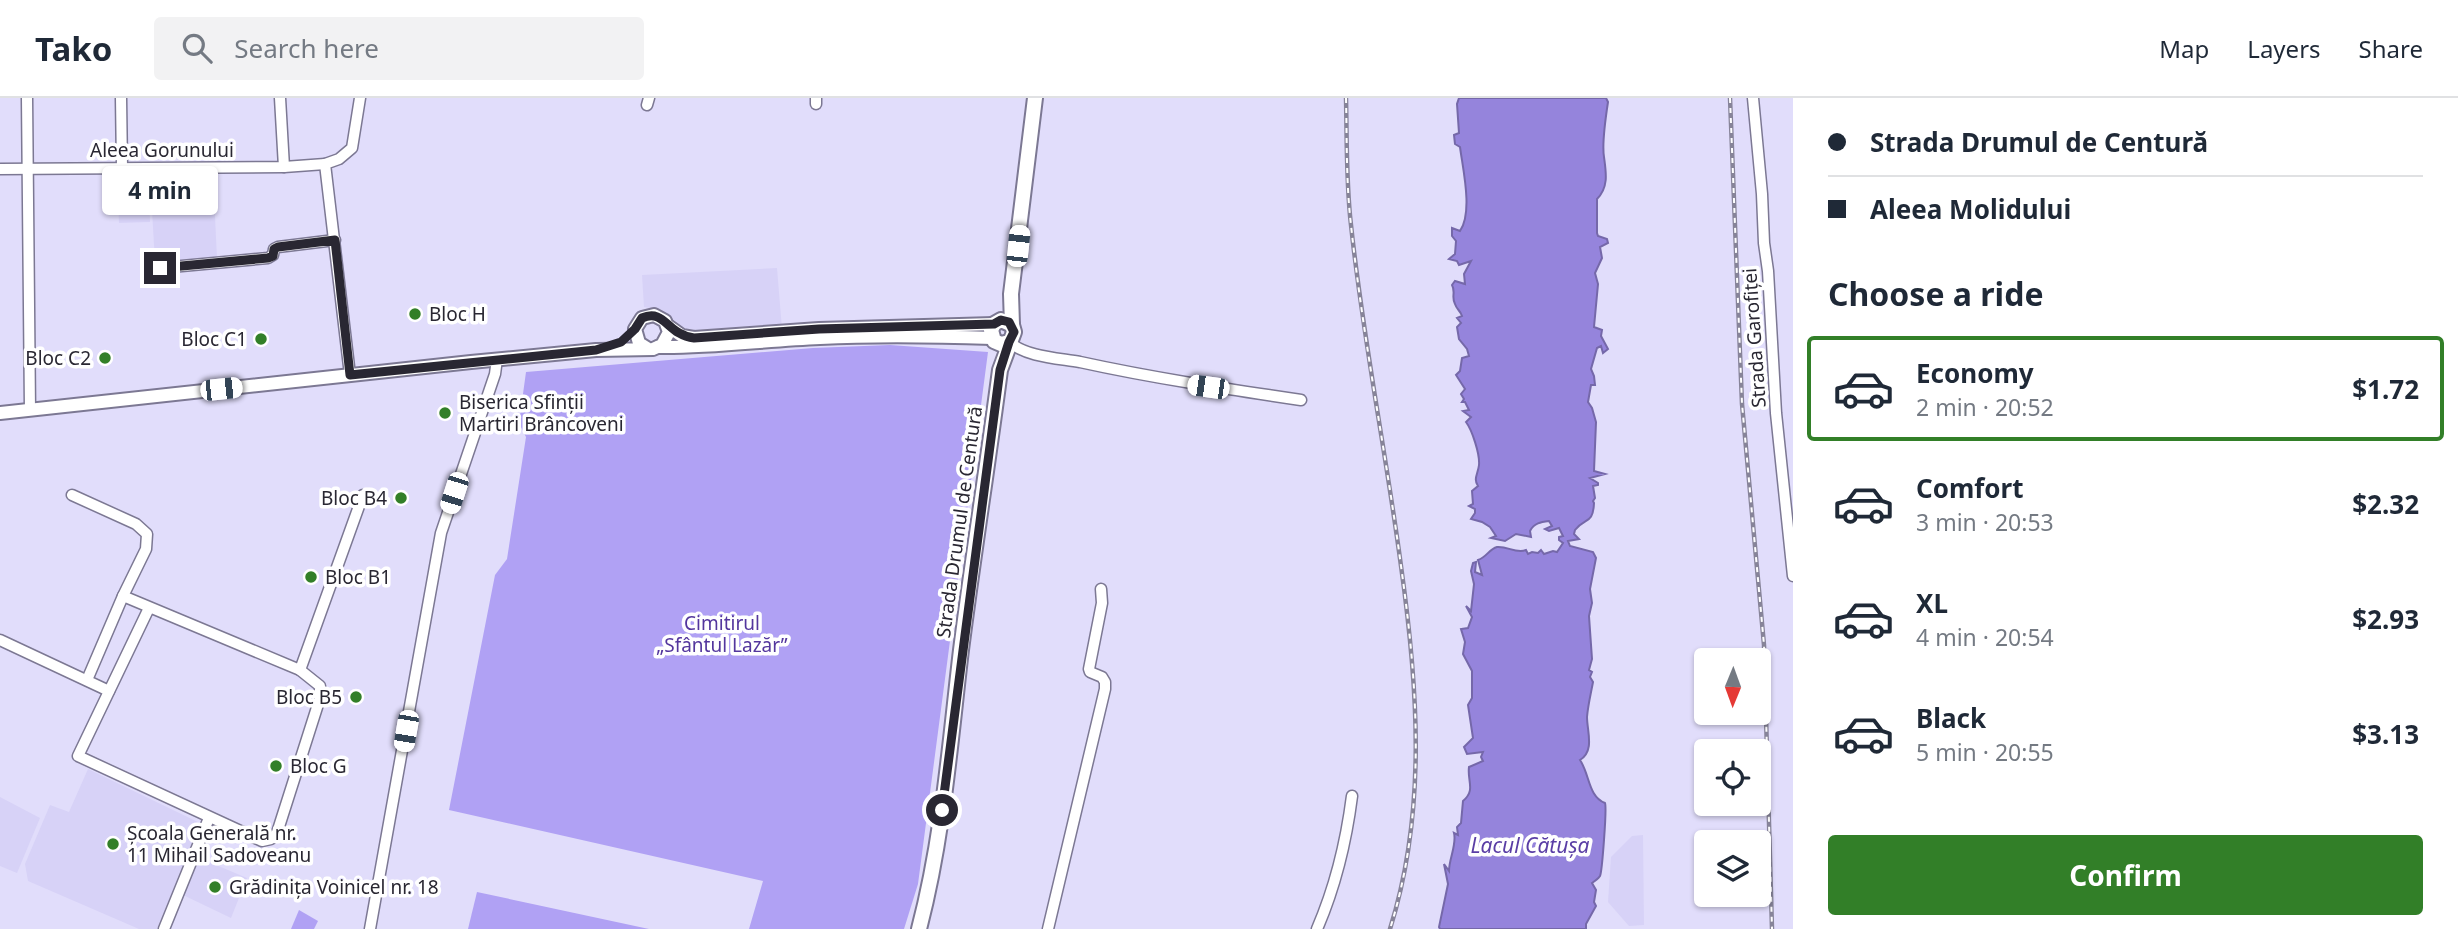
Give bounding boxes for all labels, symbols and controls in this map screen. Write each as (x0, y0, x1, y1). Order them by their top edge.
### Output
search box (154, 17, 644, 80)
text: Tako (35, 26, 112, 71)
icon: search (178, 29, 216, 67)
text: Search here (234, 30, 379, 66)
text: Map (2159, 32, 2209, 65)
text: Layers (2247, 32, 2321, 65)
text: Share (2359, 32, 2423, 65)
text: Strada Drumul de Centură (1870, 124, 2208, 160)
street label: Aleea Gorunului (90, 137, 234, 163)
callout: 4 min (102, 166, 218, 216)
text: 4 min (128, 174, 192, 206)
text: Aleea Molidului (1870, 191, 2071, 227)
car (1006, 224, 1031, 268)
route end (144, 252, 176, 284)
street label: Strada Garofiței (1736, 267, 1772, 409)
text: Choose a ride (1828, 272, 2044, 315)
place label: Bloc H (429, 301, 486, 327)
marker: Bloc H (407, 306, 423, 322)
place label: Bloc C1 (181, 326, 247, 352)
marker: Bloc C1 (253, 331, 269, 347)
place label: Bloc C2 (25, 345, 91, 371)
marker: Bloc C2 (97, 350, 113, 366)
text: Economy (1916, 355, 2034, 391)
icon: car (1832, 357, 1895, 420)
text: $1.72 (2352, 371, 2419, 407)
car (1186, 374, 1231, 400)
car (200, 376, 243, 402)
place label: Biserica Sfinții Martiri Brâncoveni (459, 389, 624, 437)
text: 2 min · 20:52 (1916, 391, 2054, 423)
street label: Strada Drumul de Centură (930, 404, 988, 640)
marker: Biserica Sfinții Martiri Brâncoveni (437, 405, 453, 421)
car (438, 470, 471, 516)
text: Comfort (1916, 470, 2024, 506)
icon: car (1832, 472, 1895, 535)
place label: Bloc B4 (321, 485, 387, 511)
text: $2.32 (2352, 486, 2419, 522)
marker: Bloc B4 (393, 490, 409, 506)
text: 3 min · 20:53 (1916, 506, 2054, 538)
place label: Bloc B1 (325, 564, 391, 590)
marker: Bloc B1 (303, 569, 319, 585)
text: XL (1916, 585, 1948, 621)
icon: car (1832, 587, 1895, 650)
text: $2.93 (2352, 601, 2419, 637)
park label: Cimitirul „Sfântul Lazăr” (656, 610, 788, 658)
text: 4 min · 20:54 (1916, 621, 2054, 653)
north arrow (1694, 648, 1771, 724)
map controls (1694, 648, 1771, 907)
place label: Bloc B5 (276, 684, 342, 710)
marker: Bloc B5 (348, 689, 364, 705)
text: Black (1916, 700, 1986, 736)
icon: car (1832, 702, 1895, 765)
car (393, 708, 420, 754)
text: $3.13 (2352, 716, 2419, 752)
text: 5 min · 20:55 (1916, 736, 2054, 768)
button: locate (1694, 739, 1771, 816)
place label: Bloc G (290, 753, 347, 779)
marker: Bloc G (268, 758, 284, 774)
route start (926, 794, 958, 826)
place label: Școala Generală nr. 11 Mihail Sadoveanu (127, 820, 311, 868)
button: layers (1694, 830, 1771, 907)
water label: Lacul Cătușa (1471, 831, 1590, 859)
button: Confirm (1828, 835, 2423, 915)
marker: Școala Generală nr. 11 Mihail Sadoveanu (105, 836, 121, 852)
place label: Grădinița Voinicel nr. 18 (229, 874, 439, 900)
marker: Grădinița Voinicel nr. 18 (207, 879, 223, 895)

